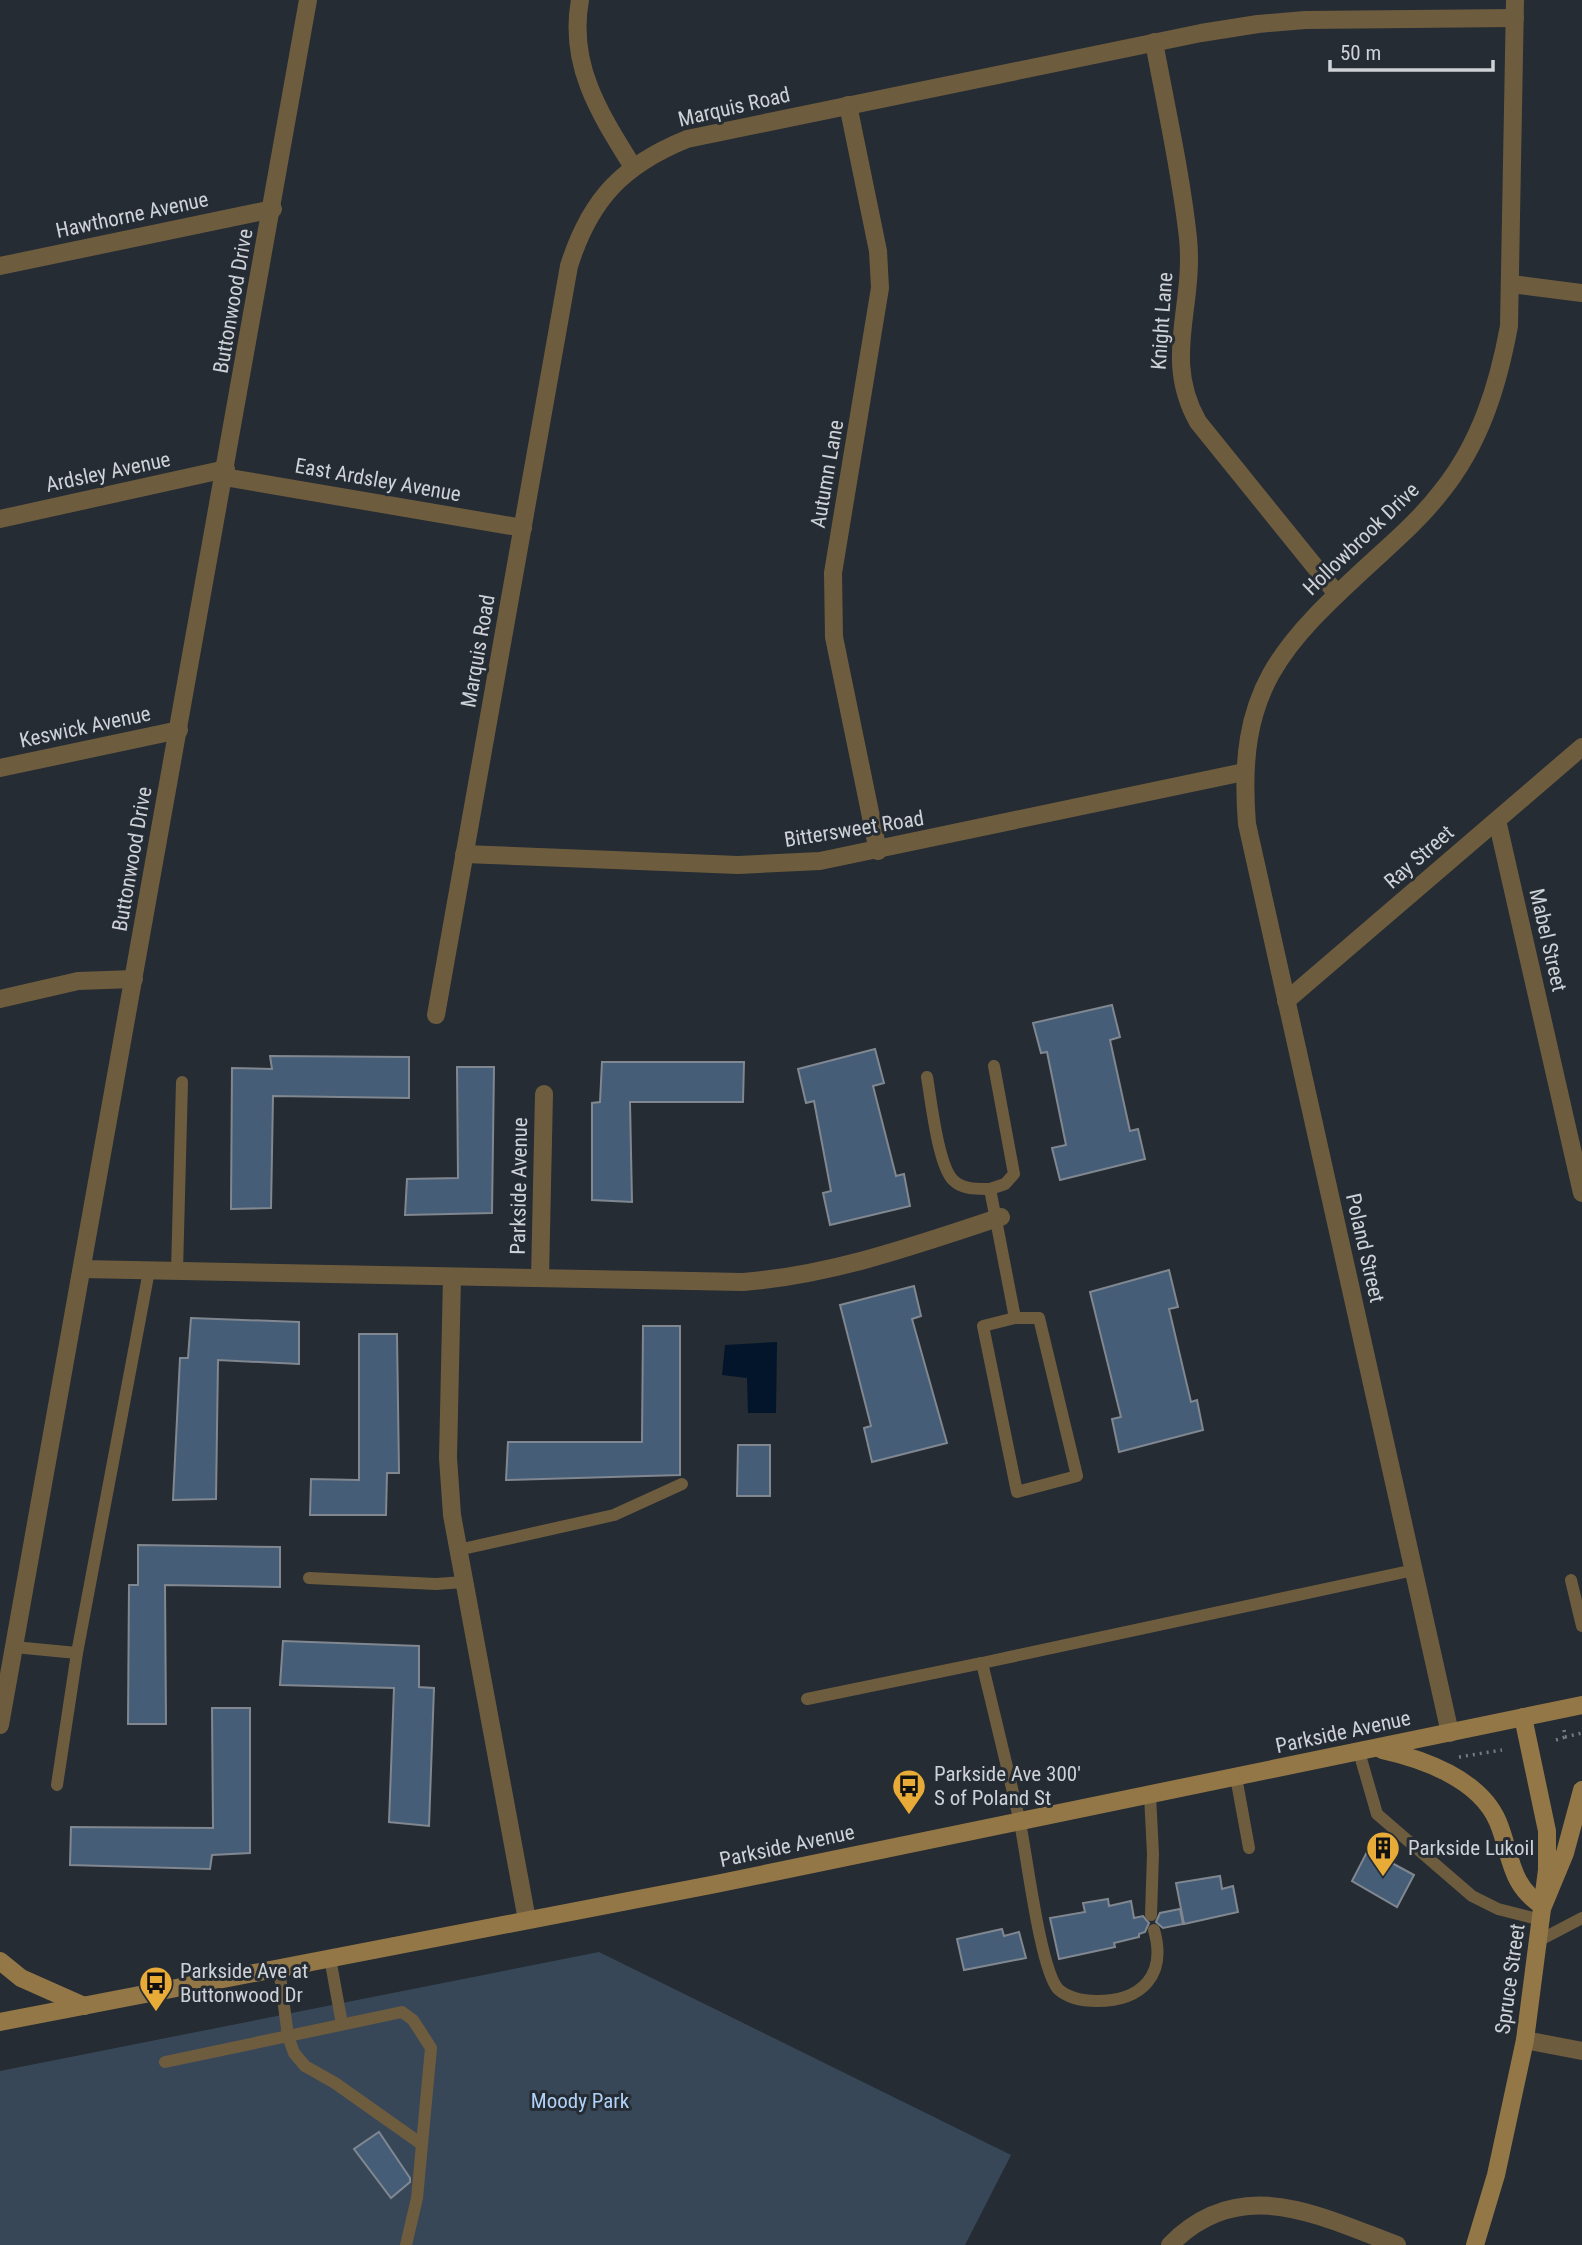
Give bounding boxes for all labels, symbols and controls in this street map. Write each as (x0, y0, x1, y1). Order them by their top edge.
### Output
scale bar (1330, 28, 1493, 72)
text: 50 m (1340, 41, 1381, 65)
street label: Marquis Road (676, 82, 792, 132)
street label: Hawthorne Avenue (54, 187, 211, 243)
street label: Buttonwood Drive (208, 227, 258, 375)
street label: Knight Lane (1147, 271, 1177, 371)
street label: Autumn Lane (806, 418, 848, 530)
street label: Ardsley Avenue (43, 447, 173, 497)
street label: East Ardsley Avenue (293, 454, 463, 506)
street label: Hollowbrook Drive (1298, 478, 1424, 600)
street label: Marquis Road (456, 593, 500, 709)
street label: Keswick Avenue (17, 701, 153, 753)
street label: Buttonwood Drive (107, 785, 157, 933)
street label: Bittersweet Road (782, 806, 926, 852)
street label: Ray Street (1379, 820, 1459, 894)
street label: Mabel Street (1524, 886, 1572, 994)
street label: Parkside Avenue (506, 1117, 532, 1255)
street label: Poland Street (1341, 1191, 1389, 1305)
street label: Parkside Avenue (1273, 1706, 1413, 1758)
place label: Parkside Ave 300' S of Poland St (934, 1762, 1081, 1810)
bus stop icon: Parkside Ave 300' S of Poland St (890, 1767, 928, 1816)
street label: Parkside Avenue (717, 1820, 857, 1872)
building icon: Parkside Lukoil (1364, 1829, 1402, 1878)
place label: Parkside Lukoil (1408, 1836, 1534, 1860)
street label: Spruce Street (1490, 1922, 1530, 2036)
place label: Parkside Ave at Buttonwood Dr (180, 1959, 308, 2007)
bus stop icon: Parkside Ave at Buttonwood Dr (137, 1964, 175, 2013)
park label: Moody Park (531, 2089, 630, 2113)

